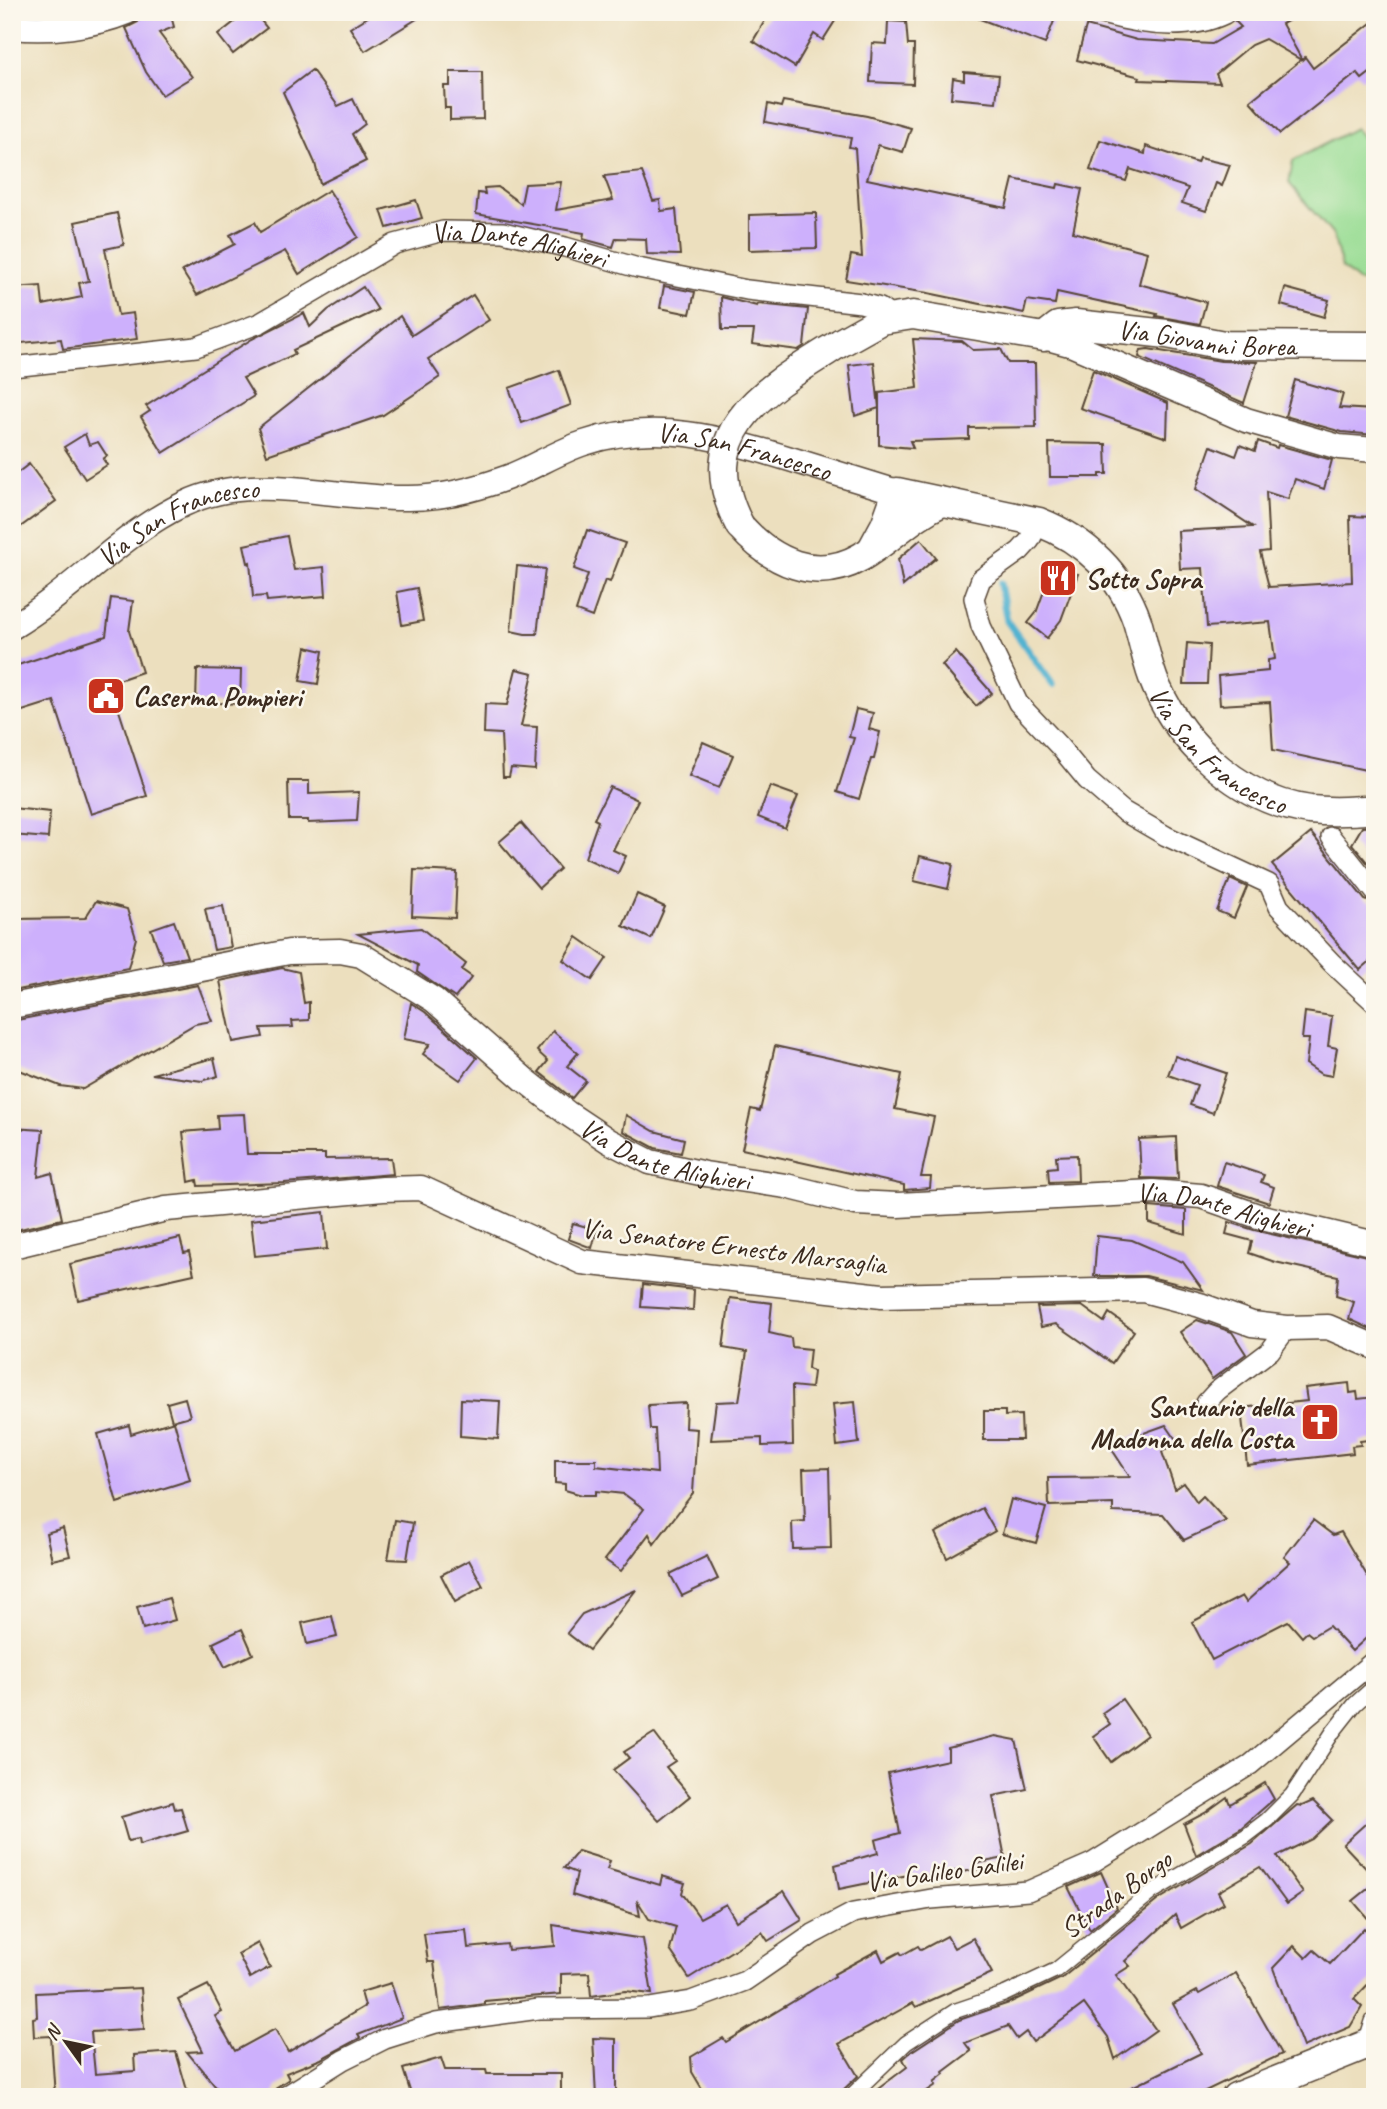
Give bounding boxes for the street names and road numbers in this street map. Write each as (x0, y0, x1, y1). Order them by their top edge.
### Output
street label: Via Dante Alighieri (427, 212, 615, 277)
street label: Via Giovanni Borea (1116, 311, 1298, 363)
street label: Via San Francesco (656, 414, 837, 489)
street label: Via San Francesco (90, 470, 262, 574)
street label: Via San Francesco (1141, 681, 1293, 822)
street label: Via Dante Alighieri (574, 1109, 756, 1199)
street label: Via Dante Alighieri (1136, 1174, 1318, 1246)
street label: Via Senatore Ernesto Marsaglia (580, 1210, 891, 1282)
street label: Strada Borgo (1053, 1841, 1180, 1946)
street label: Via Galileo Galilei (863, 1842, 1028, 1899)

